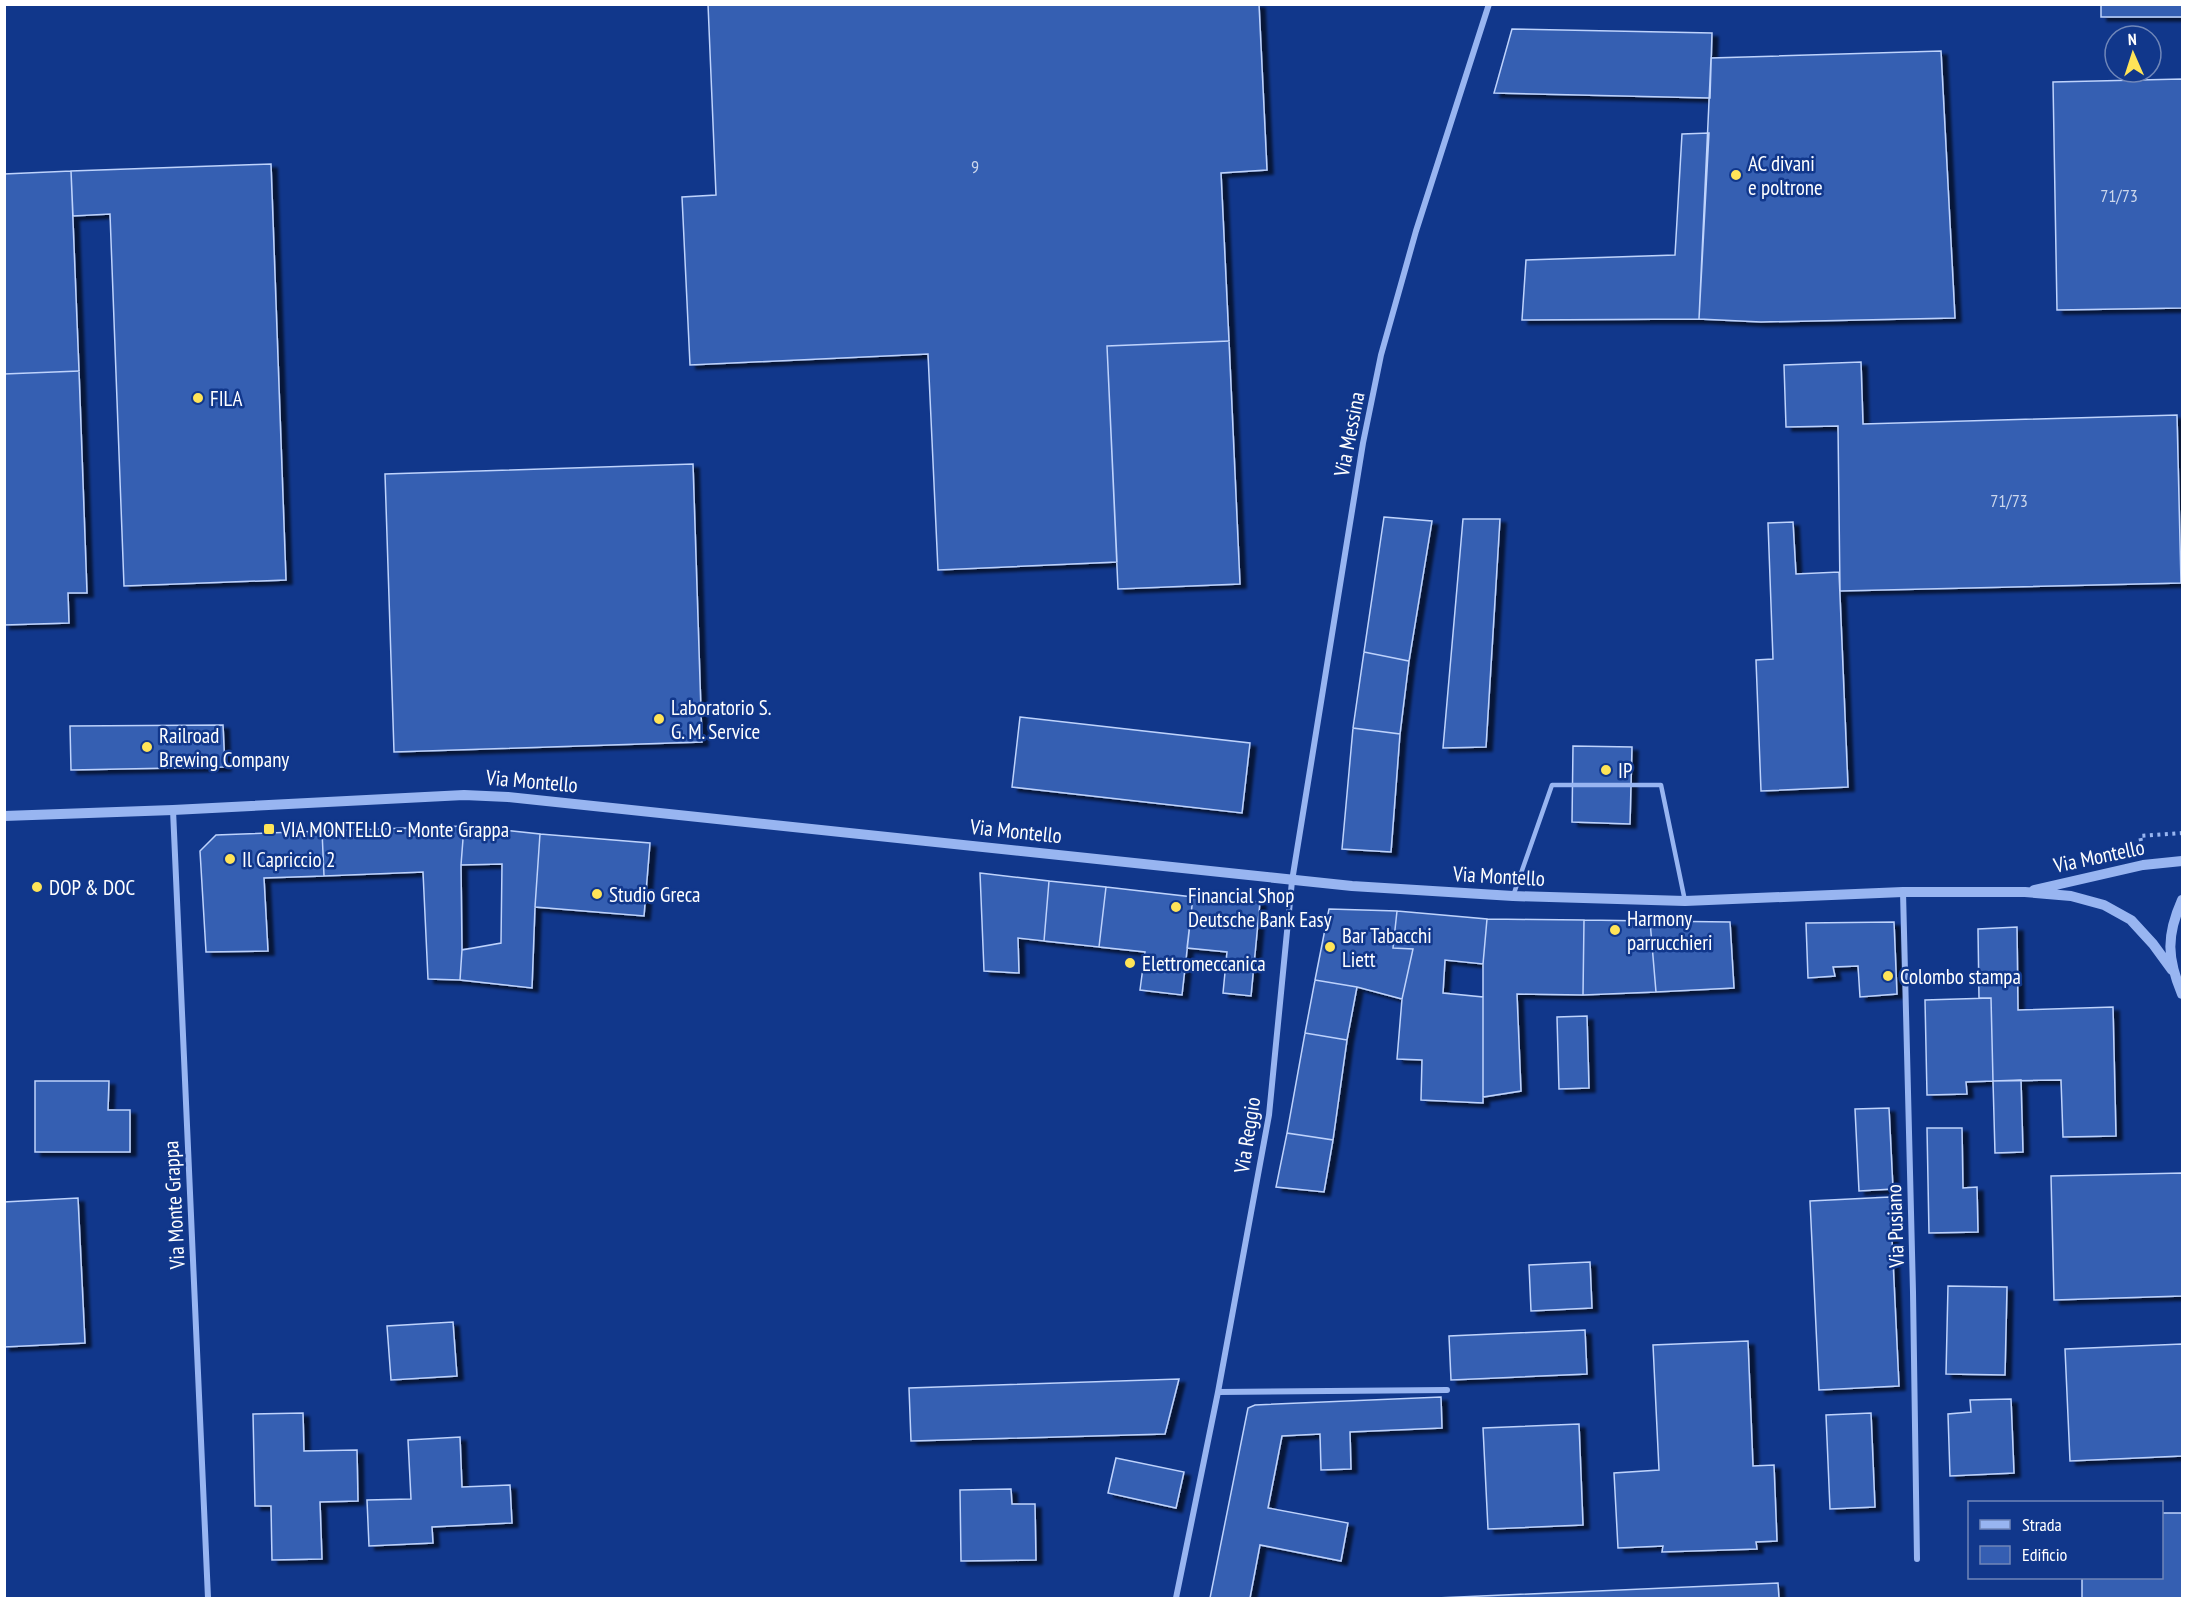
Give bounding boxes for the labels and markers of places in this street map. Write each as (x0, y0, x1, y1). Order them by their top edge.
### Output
place label: AC divani e poltrone (1748, 150, 1823, 201)
marker: AC divani e poltrone (1729, 168, 1743, 182)
place label: FILA (210, 385, 242, 412)
marker: FILA (191, 391, 205, 405)
place label: Laboratorio S. G. M. Service (671, 694, 771, 745)
marker: Laboratorio S. G. M. Service (652, 712, 666, 726)
place label: Railroad Brewing Company (159, 722, 289, 773)
marker: Railroad Brewing Company (140, 740, 154, 754)
place label: IP (1618, 757, 1632, 784)
marker: IP (1599, 763, 1613, 777)
place label: VIA MONTELLO ‐ Monte Grappa (280, 816, 509, 843)
marker: VIA MONTELLO ‐ Monte Grappa (262, 822, 276, 836)
place label: Il Capriccio 2 (242, 846, 336, 873)
marker: Il Capriccio 2 (223, 852, 237, 866)
place label: DOP & DOC (49, 874, 136, 901)
marker: DOP & DOC (30, 880, 44, 894)
place label: Studio Greca (609, 881, 701, 908)
place label: Financial Shop Deutsche Bank Easy (1188, 882, 1332, 933)
marker: Studio Greca (590, 887, 604, 901)
marker: Financial Shop Deutsche Bank Easy (1169, 900, 1183, 914)
place label: Harmony parrucchieri (1627, 905, 1713, 956)
place label: Bar Tabacchi Liett (1342, 922, 1432, 973)
marker: Harmony parrucchieri (1608, 923, 1622, 937)
marker: Bar Tabacchi Liett (1323, 940, 1337, 954)
place label: Elettromeccanica (1142, 950, 1266, 977)
marker: Elettromeccanica (1123, 956, 1137, 970)
place label: Colombo stampa (1900, 963, 2021, 990)
marker: Colombo stampa (1881, 969, 1895, 983)

